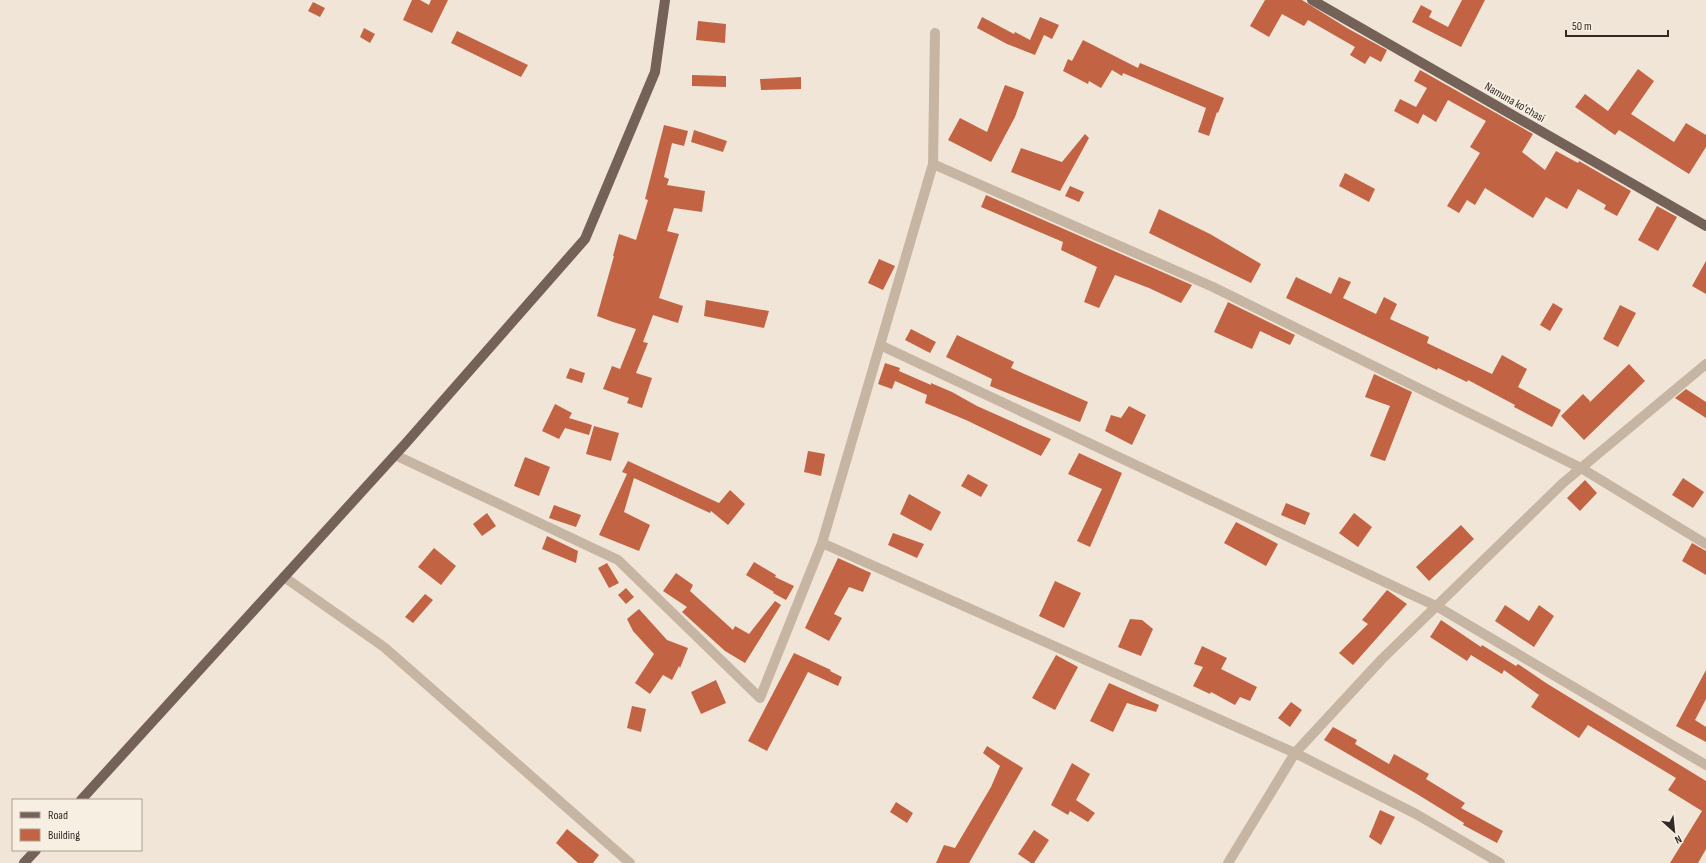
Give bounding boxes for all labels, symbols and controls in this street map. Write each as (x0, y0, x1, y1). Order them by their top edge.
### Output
scale bar (1566, 12, 1668, 38)
text: 50 m (1572, 19, 1592, 34)
street label: Namuna ko'chasi (1482, 79, 1548, 126)
legend (12, 799, 142, 851)
text: Road (48, 808, 68, 823)
north arrow (1654, 811, 1694, 851)
text: Building (48, 828, 80, 843)
text: N (1673, 832, 1684, 847)

